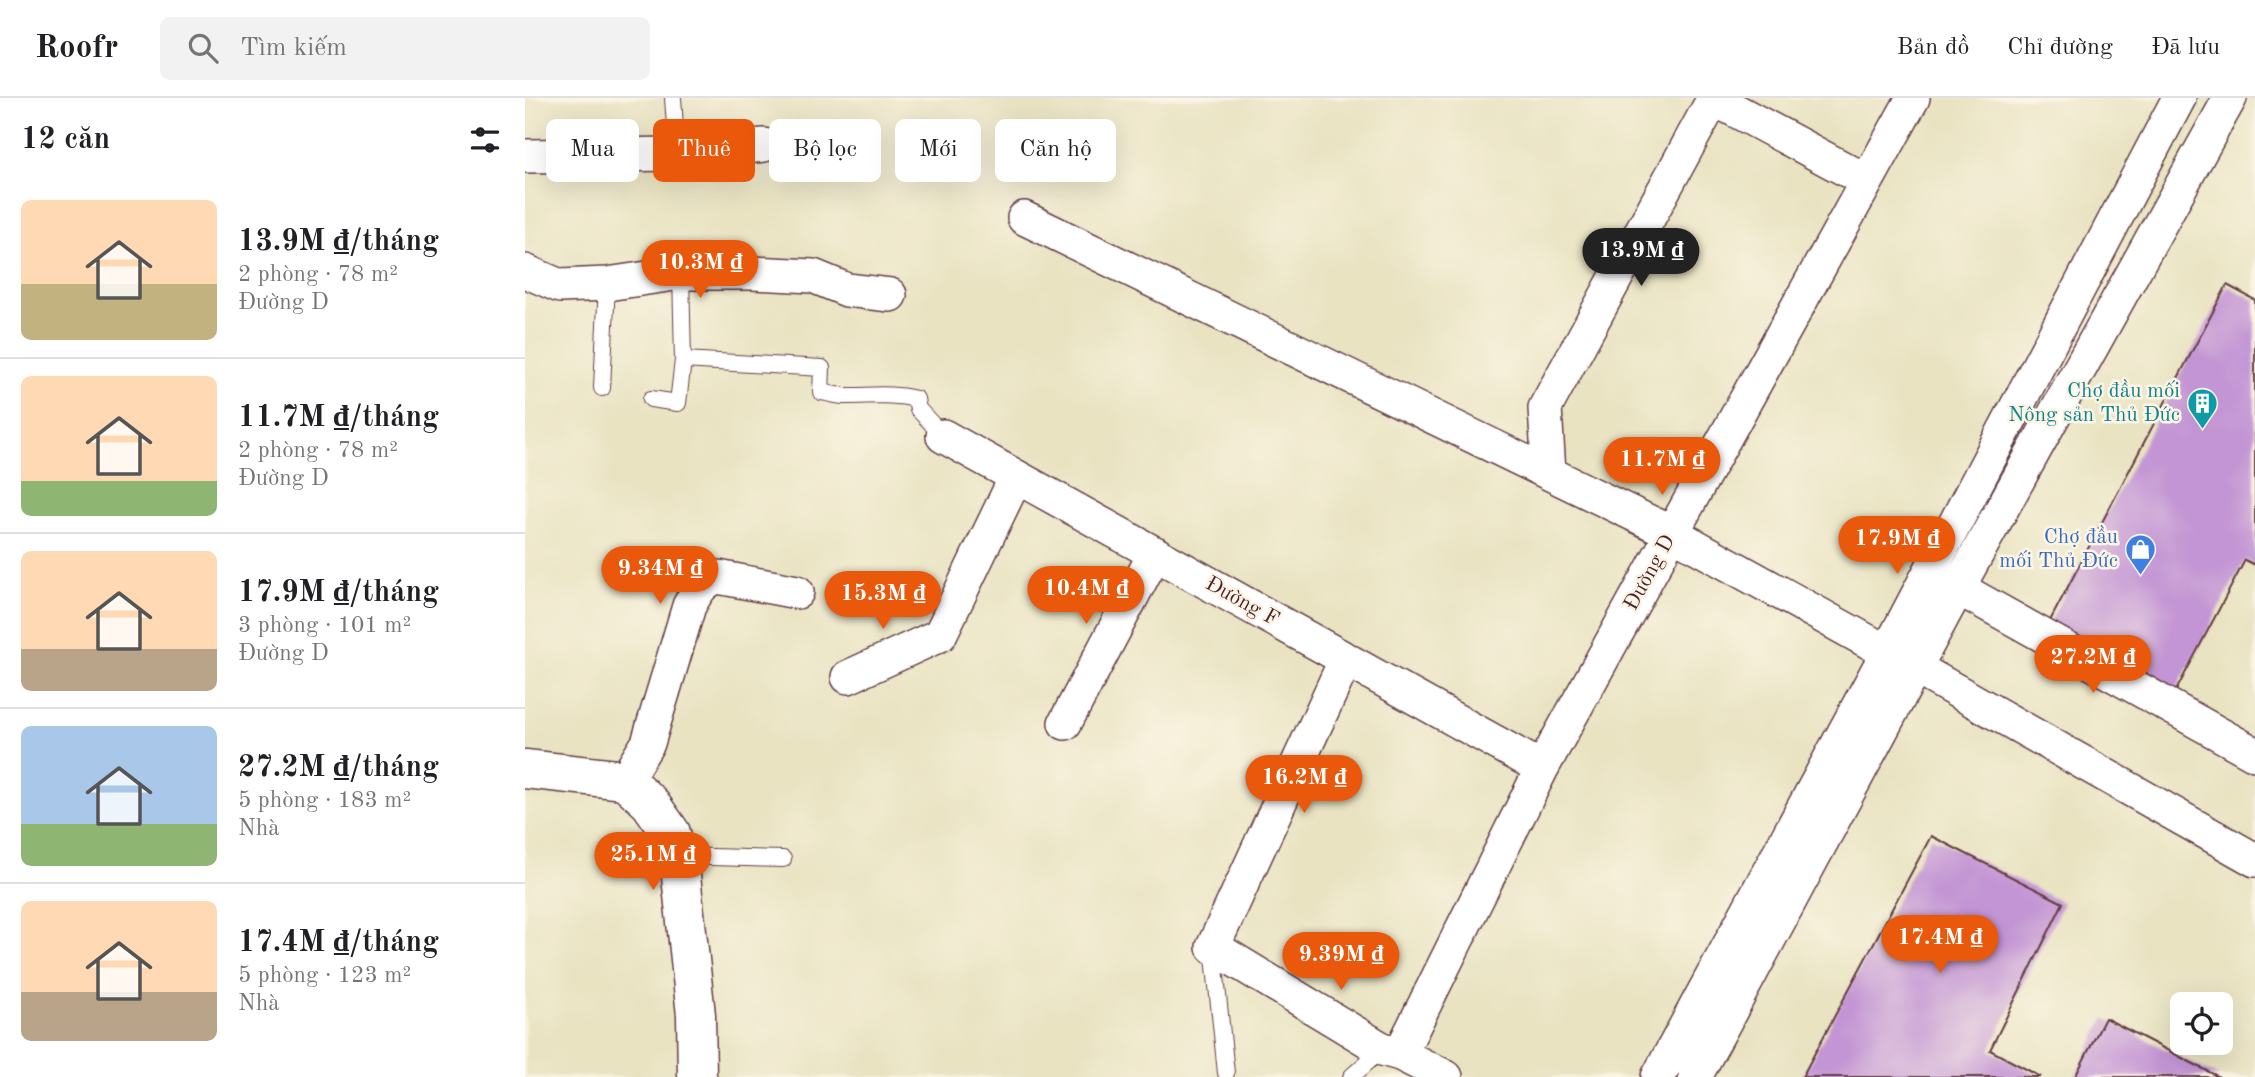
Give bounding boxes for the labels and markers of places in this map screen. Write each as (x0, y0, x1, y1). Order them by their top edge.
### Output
pin: 13.9M ₫ (1576, 228, 1706, 288)
pin: 10.3M ₫ (635, 240, 765, 300)
place label: Chợ đầu mối Nông sản Thủ Đức (2008, 379, 2180, 426)
building icon: Chợ đầu mối Nông sản Thủ Đức (2186, 386, 2220, 430)
pin: 11.7M ₫ (1597, 438, 1727, 497)
pin: 17.9M ₫ (1832, 517, 1962, 576)
place label: Chợ đầu mối Thủ Đức (1999, 525, 2118, 572)
shop icon: Chợ đầu mối Thủ Đức (2124, 532, 2158, 576)
pin: 9.34M ₫ (595, 546, 725, 606)
pin: 10.4M ₫ (1021, 566, 1151, 626)
pin: 15.3M ₫ (818, 572, 948, 631)
pin: 27.2M ₫ (2028, 636, 2158, 695)
pin: 16.2M ₫ (1239, 756, 1369, 815)
pin: 25.1M ₫ (588, 832, 718, 892)
pin: 17.4M ₫ (1875, 916, 2005, 975)
pin: 9.39M ₫ (1276, 932, 1406, 992)

